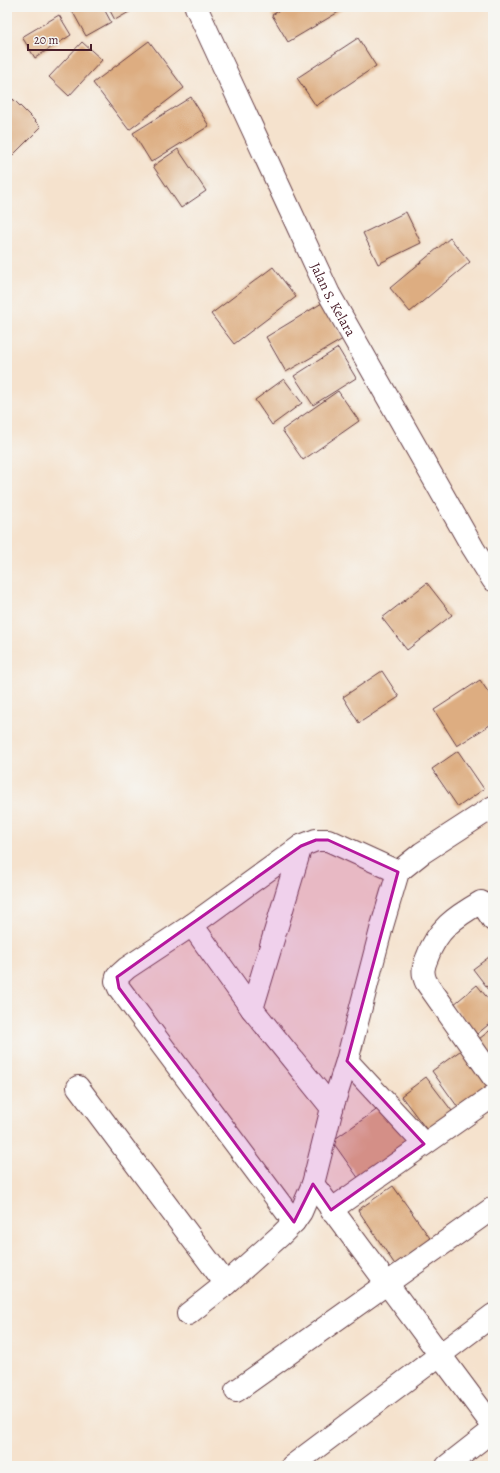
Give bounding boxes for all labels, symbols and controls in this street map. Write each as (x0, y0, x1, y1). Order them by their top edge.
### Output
scale bar (28, 26, 91, 52)
text: 20 m (34, 32, 58, 48)
street label: Jalan S. Kelara (306, 260, 360, 340)

